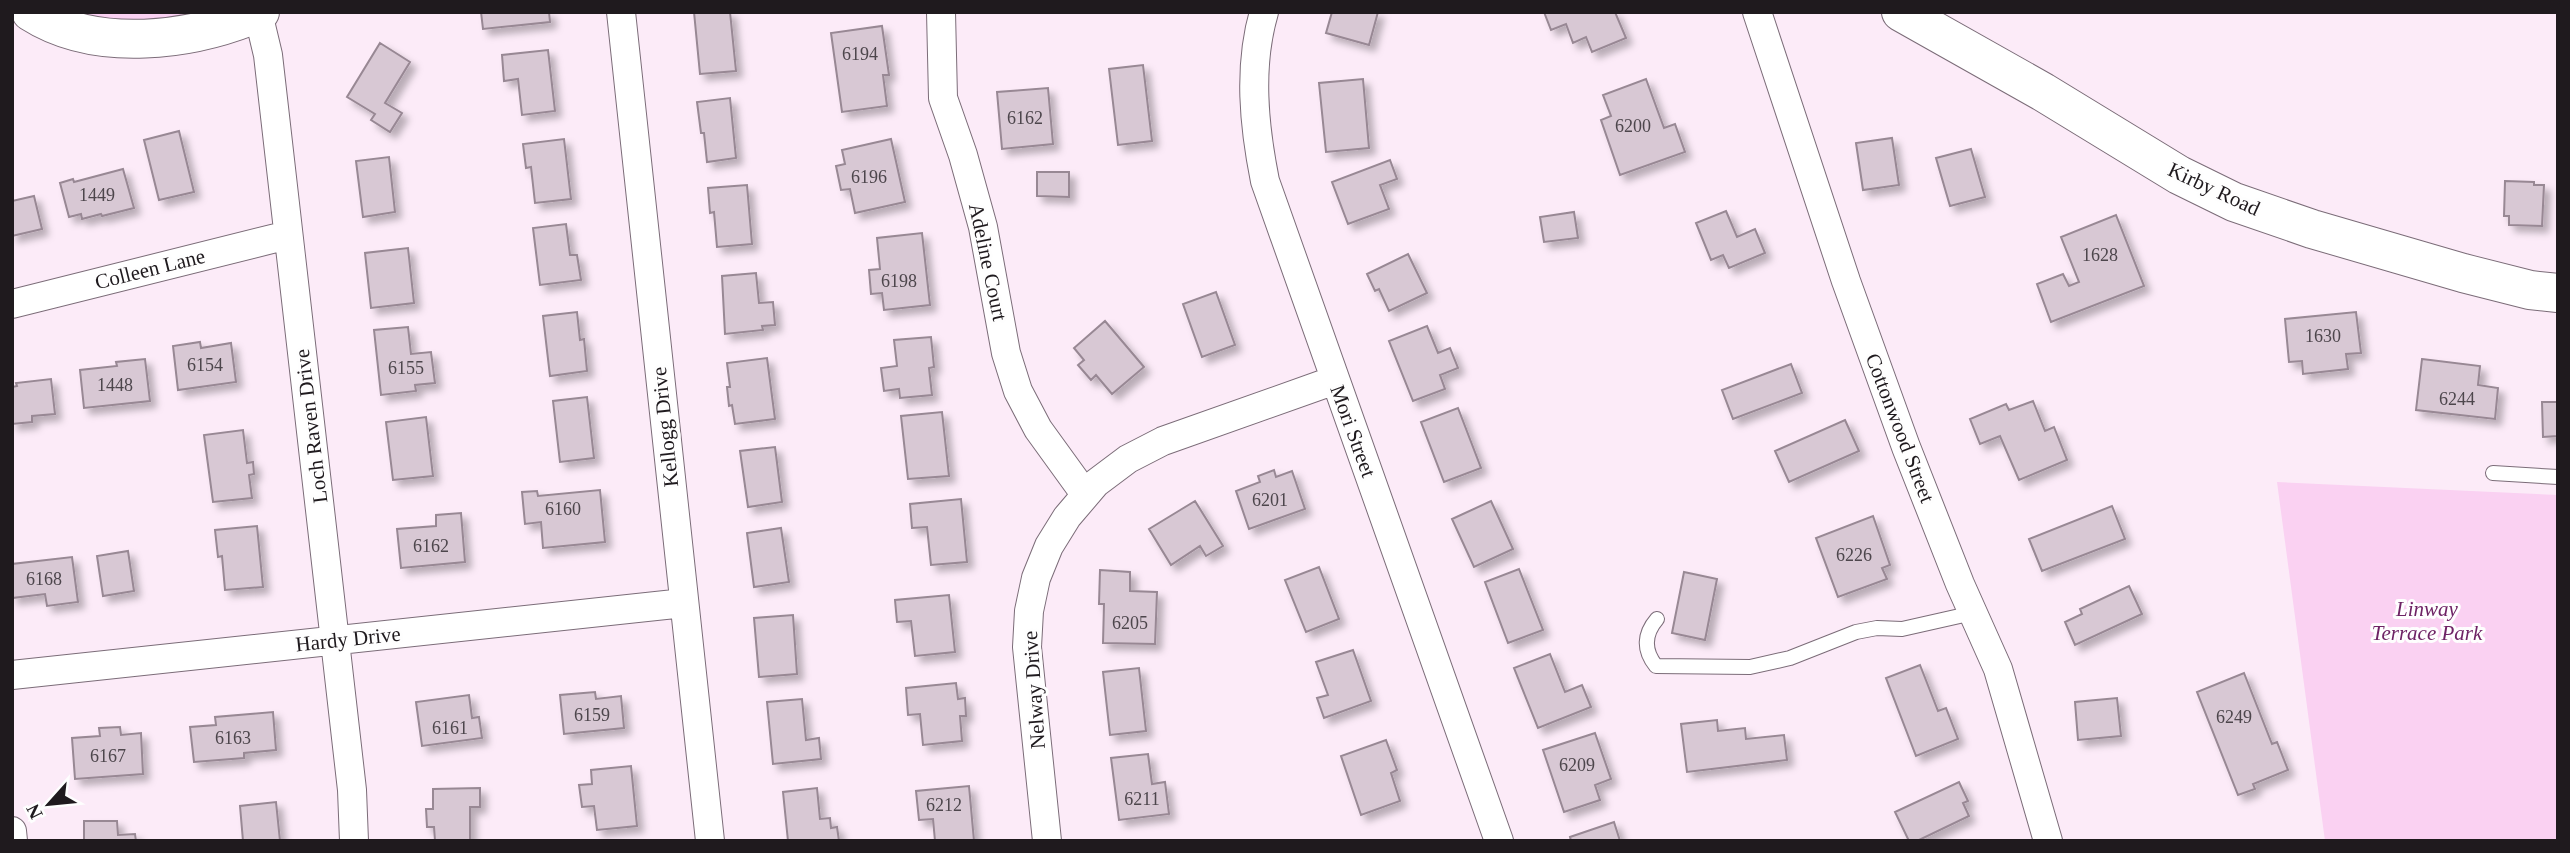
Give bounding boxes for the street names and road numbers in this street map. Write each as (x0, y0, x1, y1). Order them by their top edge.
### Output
street label: Kirby Road (2164, 157, 2264, 221)
street label: Adeline Court (964, 201, 1012, 323)
street label: Colleen Lane (92, 244, 208, 294)
street label: Loch Raven Drive (290, 348, 332, 504)
street label: Cottonwood Street (1860, 350, 1940, 506)
street label: Kellogg Drive (647, 366, 683, 488)
street label: Mori Street (1325, 382, 1381, 480)
street label: Hardy Drive (294, 622, 402, 656)
street label: Nelway Drive (1018, 630, 1050, 750)

